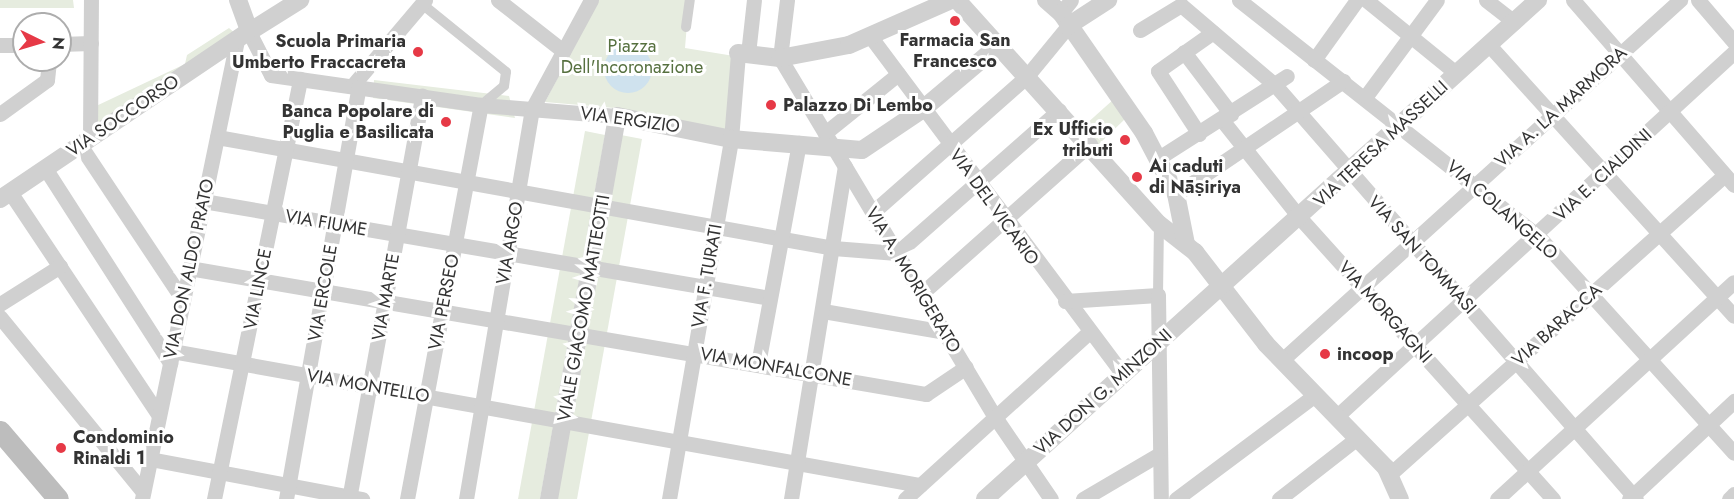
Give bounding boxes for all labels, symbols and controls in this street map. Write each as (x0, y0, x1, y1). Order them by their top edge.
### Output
north arrow (12, 12, 72, 72)
marker: Farmacia San Francesco (948, 14, 962, 28)
place label: Farmacia San Francesco (899, 30, 1011, 72)
place label: Scuola Primaria Umberto Fraccacreta (232, 31, 406, 74)
text: N (46, 36, 70, 51)
park label: Piazza Dell'Incoronazione (561, 36, 703, 78)
street label: VIA A. LA MARMORA (1491, 42, 1631, 172)
marker: Scuola Primaria Umberto Fraccacreta (411, 45, 425, 59)
street label: VIA SOCCORSO (63, 71, 183, 161)
street label: VIA TERESA MASSELLI (1309, 76, 1453, 212)
place label: Palazzo Di Lembo (783, 94, 933, 116)
marker: Palazzo Di Lembo (764, 98, 778, 112)
place label: Banca Popolare di Puglia e Basilicata (282, 101, 434, 144)
street label: VIA ERGIZIO (579, 102, 681, 138)
marker: Banca Popolare di Puglia e Basilicata (439, 115, 453, 129)
place label: Ex Ufficio tributi (1033, 119, 1113, 162)
street label: VIA E. CIALDINI (1550, 124, 1656, 226)
marker: Ex Ufficio tributi (1118, 133, 1132, 147)
street label: VIA DEL VICARIO (945, 145, 1043, 269)
place label: Ai caduti di Nāṣiriya (1149, 156, 1241, 198)
street label: VIA COLANGELO (1442, 156, 1562, 264)
marker: Ai caduti di Nāṣiriya (1130, 170, 1144, 184)
street label: VIA DON ALDO PRATO (159, 177, 219, 361)
street label: VIA SAN TOMMASI (1363, 191, 1481, 319)
street label: VIALE GIACOMO MATTEOTTI (553, 193, 615, 423)
street label: VIA ARGO (492, 200, 528, 286)
street label: VIA A. MORIGERATO (861, 203, 965, 357)
street label: VIA FIUME (283, 205, 369, 241)
street label: VIA F. TURATI (687, 222, 727, 330)
street label: VIA ERCOLE (304, 243, 342, 343)
street label: VIA LINCE (240, 247, 276, 331)
street label: VIA MARTE (368, 252, 404, 342)
street label: VIA PERSEO (424, 252, 464, 352)
street label: VIA MORGAGNI (1334, 257, 1436, 367)
street label: VIA BARACCA (1508, 279, 1606, 371)
street label: VIA DON G. MINZONI (1030, 324, 1176, 460)
street label: VIA MONFALCONE (698, 343, 854, 391)
place label: incoop (1337, 343, 1394, 365)
marker: incoop (1318, 347, 1332, 361)
street label: VIA MONTELLO (305, 365, 431, 407)
place label: Condominio Rinaldi 1 (73, 427, 174, 470)
marker: Condominio Rinaldi 1 (54, 441, 68, 455)

